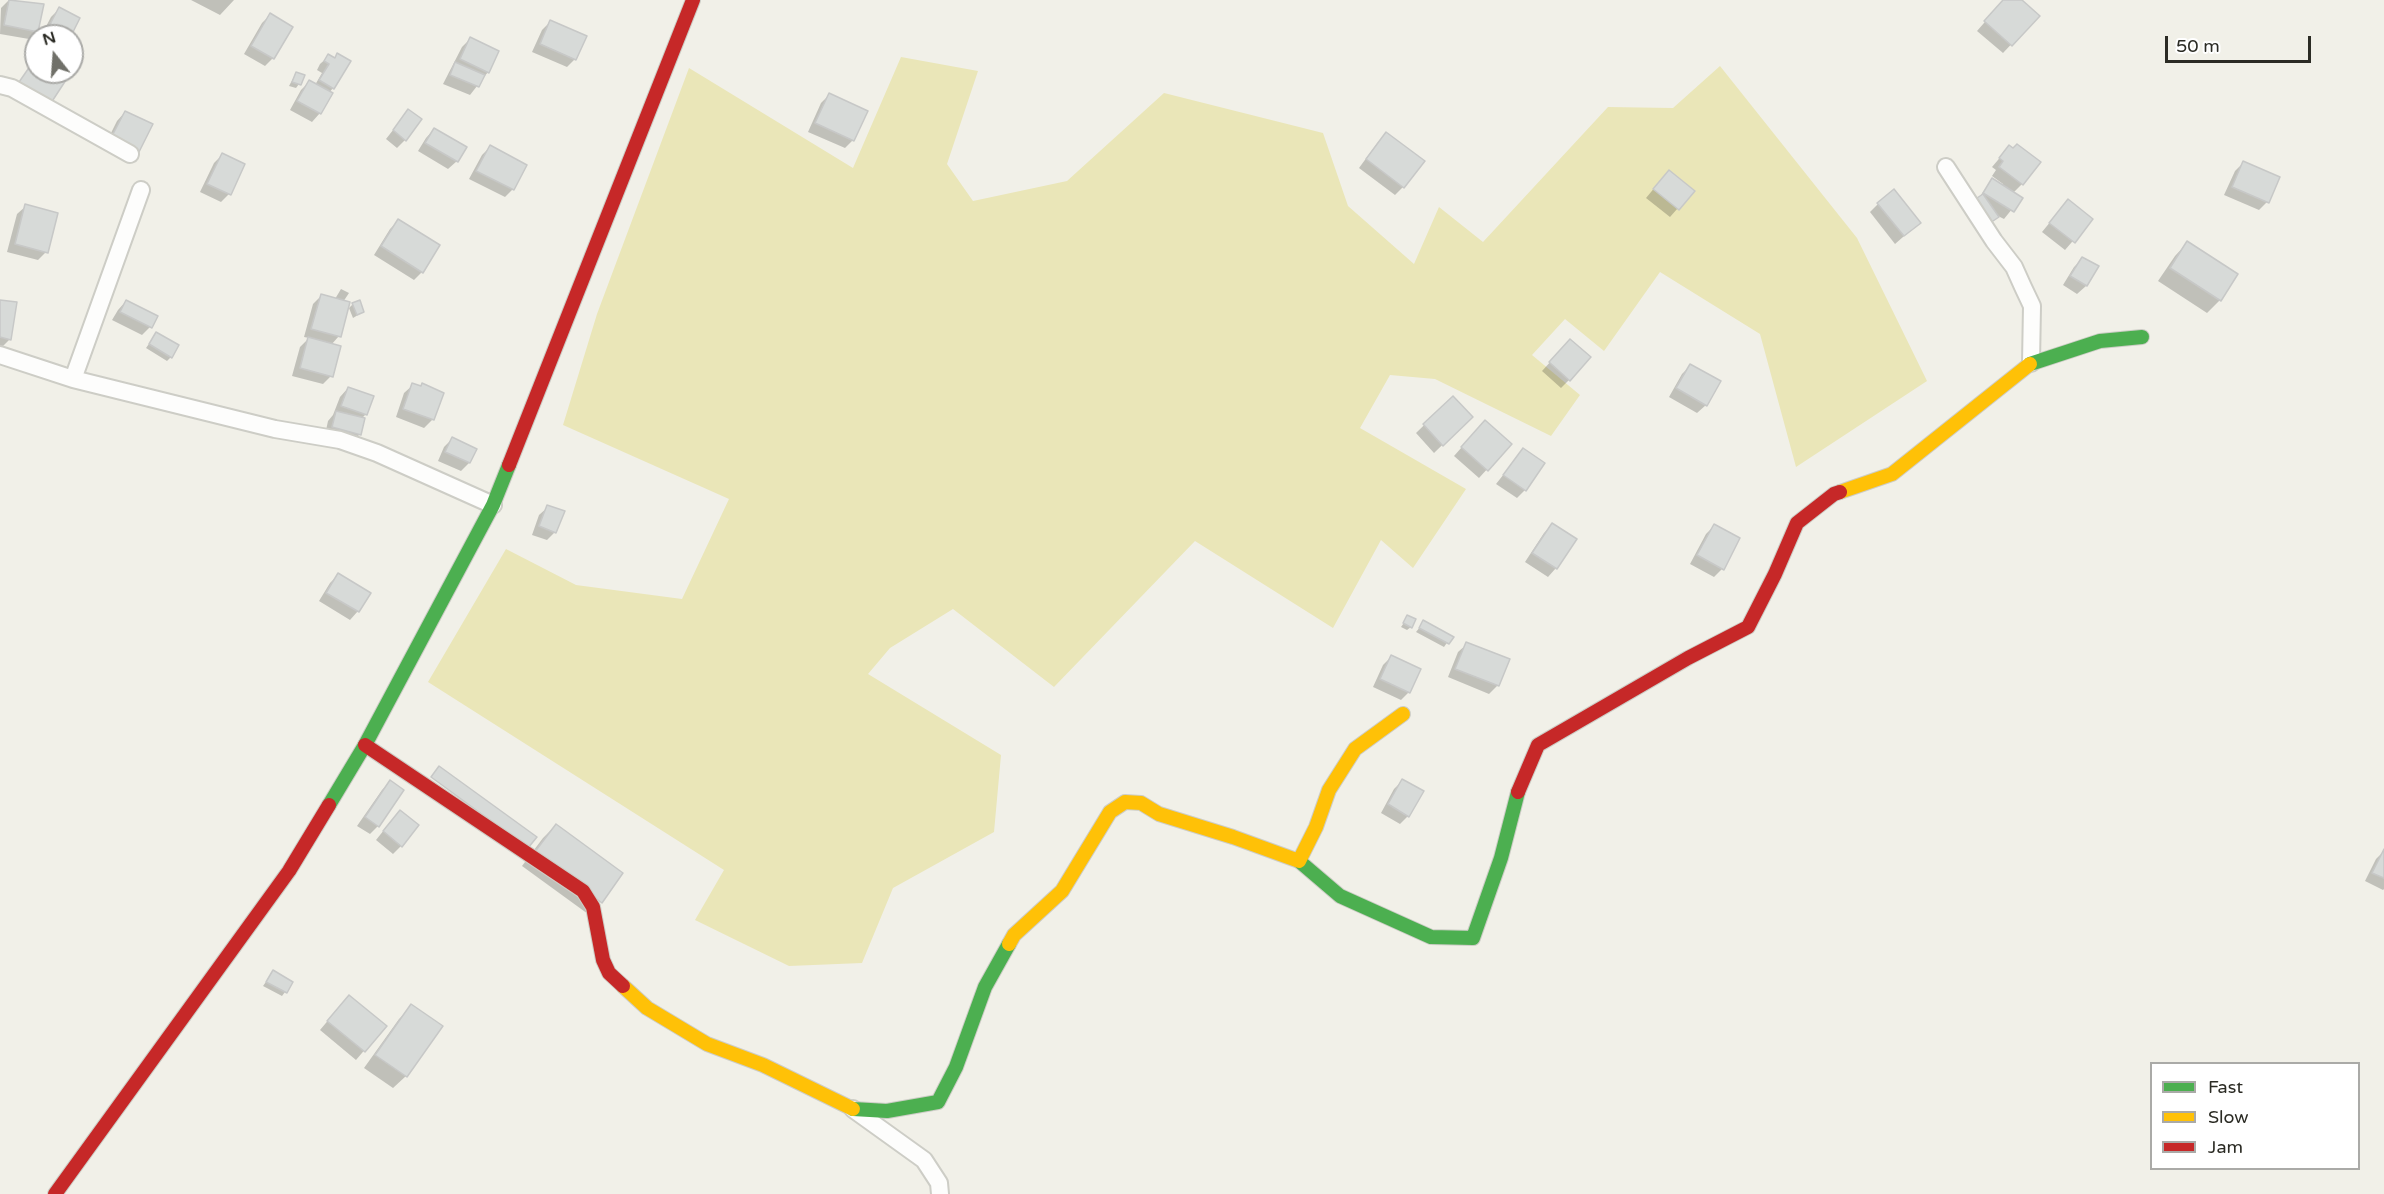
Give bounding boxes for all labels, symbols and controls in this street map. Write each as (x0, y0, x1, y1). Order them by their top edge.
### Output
north arrow (24, 24, 84, 84)
scale bar (2168, 24, 2314, 62)
text: N (40, 27, 58, 50)
text: 50 m (2176, 35, 2220, 57)
legend (2150, 1062, 2360, 1170)
text: Fast (2208, 1076, 2243, 1098)
text: Slow (2208, 1106, 2249, 1128)
text: Jam (2208, 1136, 2243, 1158)

